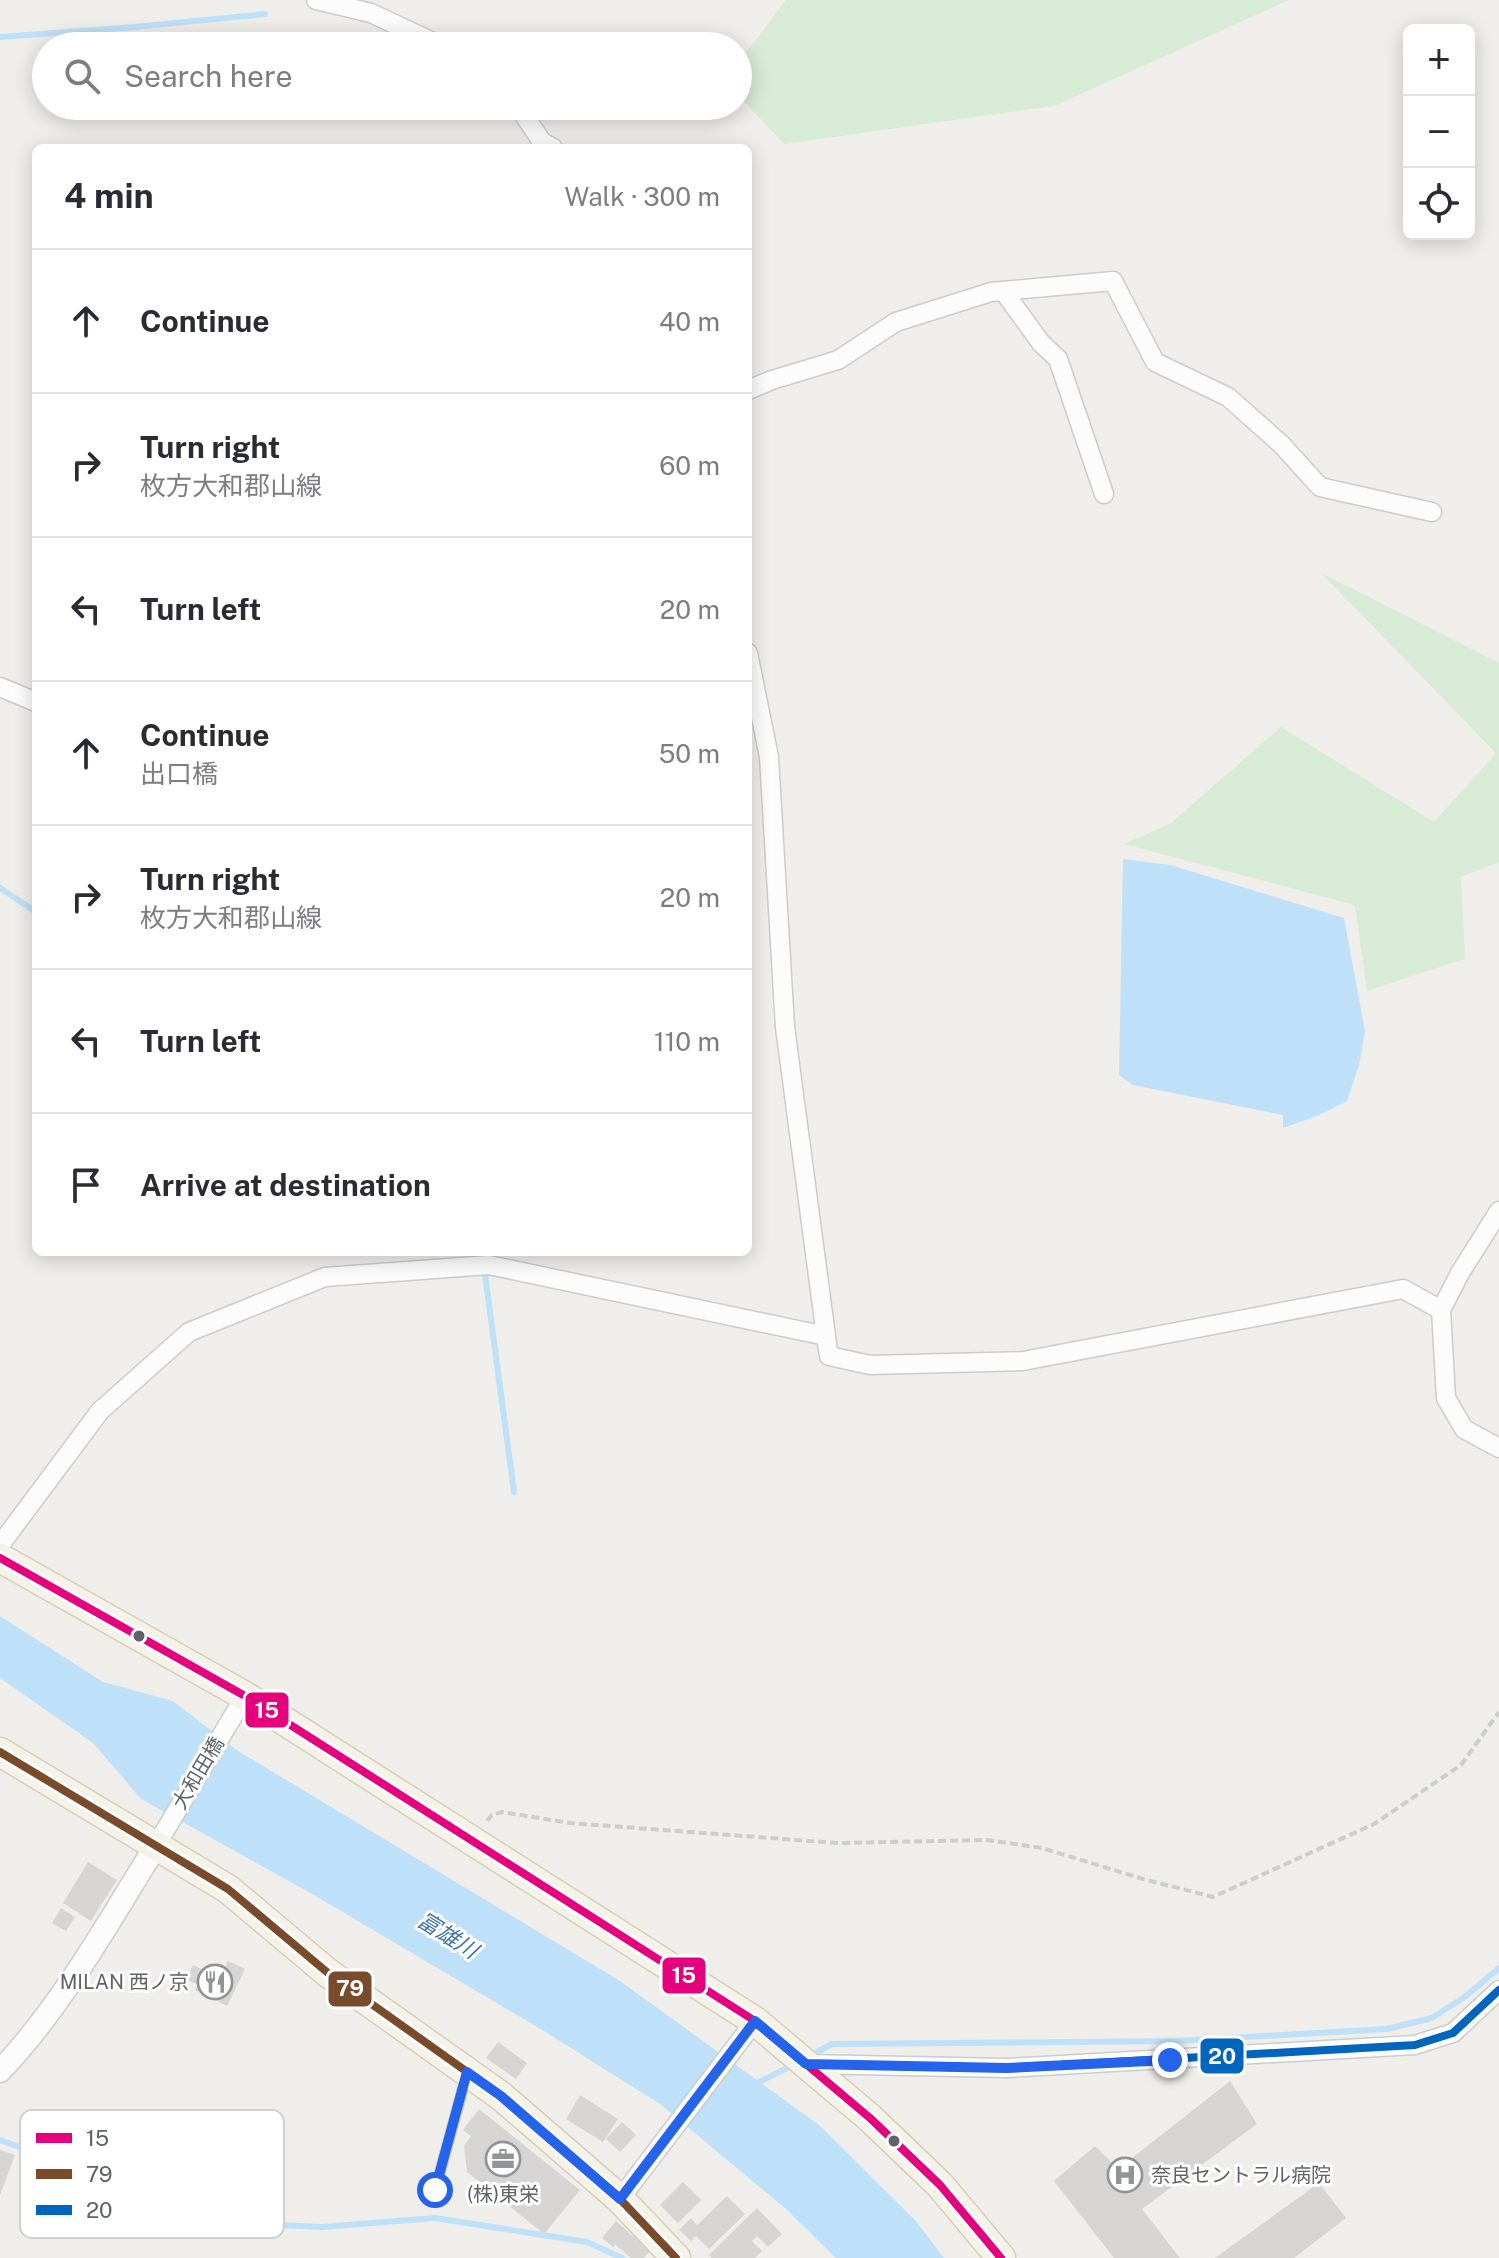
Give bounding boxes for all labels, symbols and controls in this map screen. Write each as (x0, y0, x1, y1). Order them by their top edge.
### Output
map controls (1403, 24, 1475, 240)
button: + (1403, 24, 1475, 96)
search box (32, 32, 752, 120)
icon: search (60, 54, 104, 98)
text: Search here (124, 58, 292, 94)
button: − (1403, 96, 1475, 168)
button: locate (1403, 168, 1475, 240)
text: 4 min (64, 176, 154, 216)
text: Walk · 300 m (565, 181, 720, 212)
icon: ahead (64, 299, 108, 343)
text: Continue (140, 303, 270, 339)
text: 40 m (659, 306, 720, 337)
text: Turn right (140, 429, 280, 465)
icon: right (64, 443, 108, 487)
text: 60 m (659, 450, 720, 481)
text: 枚方大和郡山線 (140, 470, 322, 501)
icon: left (64, 587, 108, 631)
text: Turn left (140, 591, 261, 627)
text: 20 m (660, 594, 720, 625)
text: Continue (140, 717, 270, 753)
icon: ahead (64, 731, 108, 775)
text: 50 m (659, 738, 720, 769)
text: 出口橋 (140, 758, 218, 789)
text: Turn right (140, 861, 280, 897)
icon: right (64, 875, 108, 919)
text: 20 m (660, 882, 720, 913)
text: 枚方大和郡山線 (140, 902, 322, 933)
icon: left (64, 1019, 108, 1063)
text: Turn left (140, 1023, 261, 1059)
text: 110 m (654, 1026, 720, 1057)
icon: arrive (64, 1163, 108, 1207)
text: Arrive at destination (140, 1167, 431, 1203)
unlabelled marker (131, 1628, 147, 1644)
line badge: 15 (244, 1691, 290, 1729)
text: 15 (255, 1697, 279, 1723)
street label: 大和田橋 (167, 1733, 229, 1813)
water label: 富雄川 (413, 1906, 485, 1965)
line badge: 15 (661, 1956, 707, 1995)
text: 15 (672, 1962, 696, 1988)
restaurant icon: MILAN 西ノ京 (196, 1963, 234, 2001)
place label: MILAN 西ノ京 (60, 1970, 189, 1994)
line badge: 79 (327, 1970, 373, 2008)
text: 79 (336, 1975, 364, 2001)
line badge: 20 (1199, 2037, 1245, 2075)
route end (1152, 2042, 1188, 2078)
text: 20 (1208, 2043, 1236, 2069)
legend (20, 2110, 284, 2238)
text: 15 (86, 2125, 109, 2151)
unlabelled marker (886, 2133, 902, 2149)
office icon: (株)東栄 (484, 2140, 522, 2178)
hospital icon: 奈良セントラル病院 (1106, 2156, 1144, 2194)
text: 79 (86, 2161, 113, 2187)
place label: 奈良セントラル病院 (1151, 2163, 1331, 2187)
route start (417, 2172, 453, 2208)
place label: (株)東栄 (467, 2182, 539, 2206)
text: 20 (86, 2197, 113, 2223)

